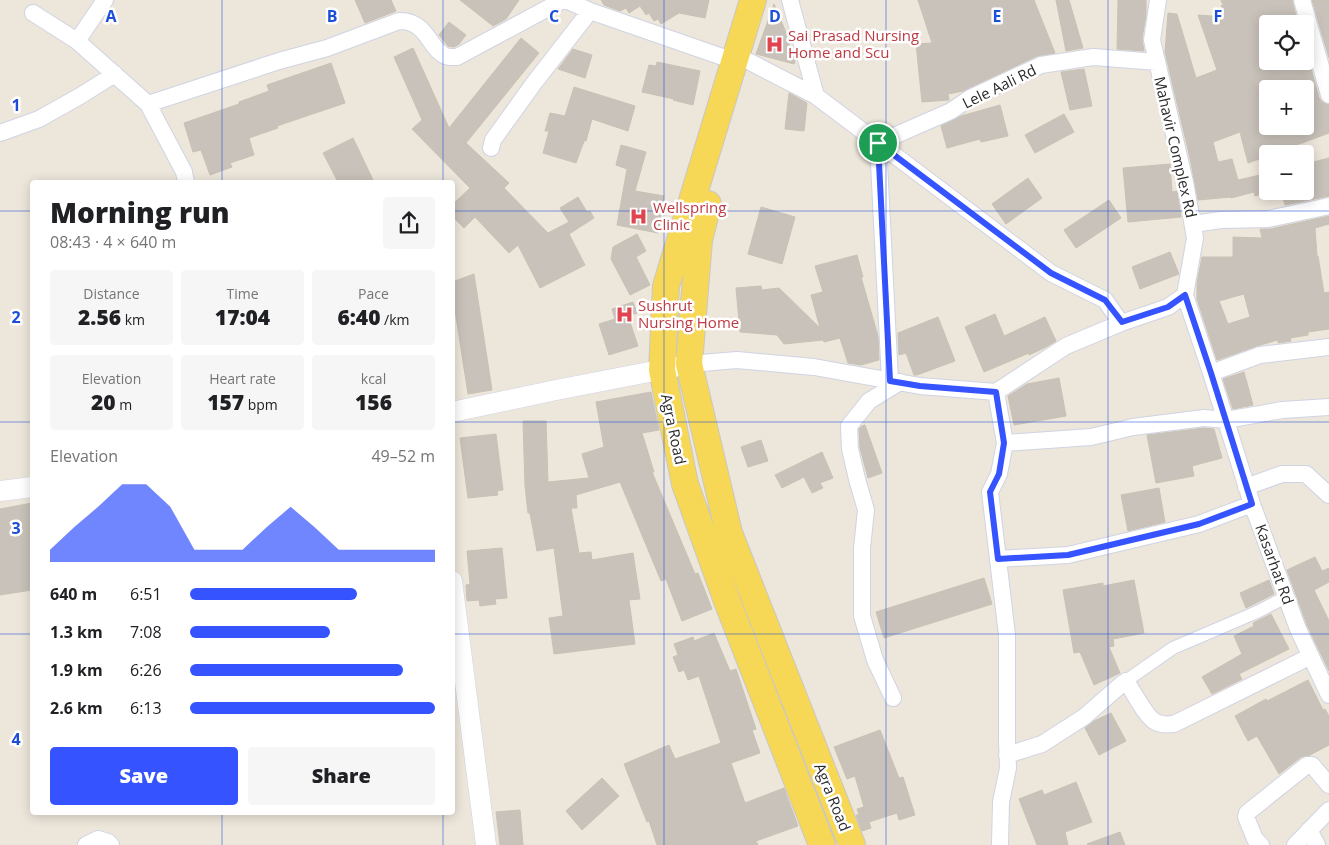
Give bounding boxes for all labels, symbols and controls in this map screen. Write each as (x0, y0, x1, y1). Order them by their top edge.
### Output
text: A (105, 5, 117, 27)
text: B (327, 5, 337, 27)
text: C (549, 5, 559, 27)
text: D (769, 5, 781, 27)
text: E (993, 5, 1002, 27)
text: F (1214, 5, 1222, 27)
map controls (1259, 15, 1314, 200)
button: locate (1259, 15, 1314, 70)
place label: Sai Prasad Nursing Home and Scu (788, 25, 919, 62)
hospital icon: Sai Prasad Nursing Home and Scu (764, 34, 784, 54)
street label: Lele Aali Rd (959, 59, 1039, 113)
street label: Mahavir Complex Rd (1150, 74, 1202, 220)
button: + (1259, 80, 1314, 135)
text: 1 (11, 94, 21, 116)
pin (857, 122, 899, 164)
icon: arrive (864, 129, 892, 157)
button: − (1259, 145, 1314, 200)
text: Morning run (50, 193, 230, 231)
button: share (383, 197, 435, 249)
place label: Wellspring Clinic (653, 197, 726, 234)
hospital icon: Wellspring Clinic (629, 206, 649, 226)
text: 08:43 · 4 × 640 m (50, 231, 176, 253)
text: Distance (83, 284, 140, 303)
text: Time (226, 284, 259, 303)
text: Pace (358, 284, 389, 303)
place label: Sushrut Nursing Home (638, 295, 739, 332)
text: 2.56 (78, 303, 121, 331)
text: 17:04 (215, 303, 270, 331)
text: 6:40 (337, 303, 380, 331)
hospital icon: Sushrut Nursing Home (614, 304, 634, 324)
text: 2 (11, 306, 21, 328)
text: km (121, 310, 145, 329)
text: /km (380, 310, 410, 329)
text: Elevation (82, 369, 141, 388)
text: Heart rate (209, 369, 276, 388)
text: kcal (361, 369, 386, 388)
text: 20 (91, 388, 116, 416)
text: 157 (207, 388, 244, 416)
text: 156 (355, 388, 392, 416)
street label: Agra Road (657, 392, 691, 466)
text: m (116, 395, 132, 414)
text: bpm (244, 395, 278, 414)
text: Elevation (50, 445, 118, 467)
text: 49–52 m (371, 445, 435, 467)
text: 3 (11, 517, 21, 539)
street label: Kasarhat Rd (1251, 521, 1299, 607)
text: 640 m (50, 583, 97, 605)
text: 6:51 (130, 583, 162, 605)
text: 1.3 km (50, 621, 103, 643)
text: 7:08 (130, 621, 162, 643)
text: 1.9 km (50, 659, 103, 681)
text: 6:26 (130, 659, 162, 681)
text: 2.6 km (50, 697, 103, 719)
text: 6:13 (130, 697, 162, 719)
text: 4 (11, 728, 21, 750)
button: Save (50, 747, 238, 805)
button: Share (248, 747, 435, 805)
street label: Agra Road (810, 760, 856, 834)

